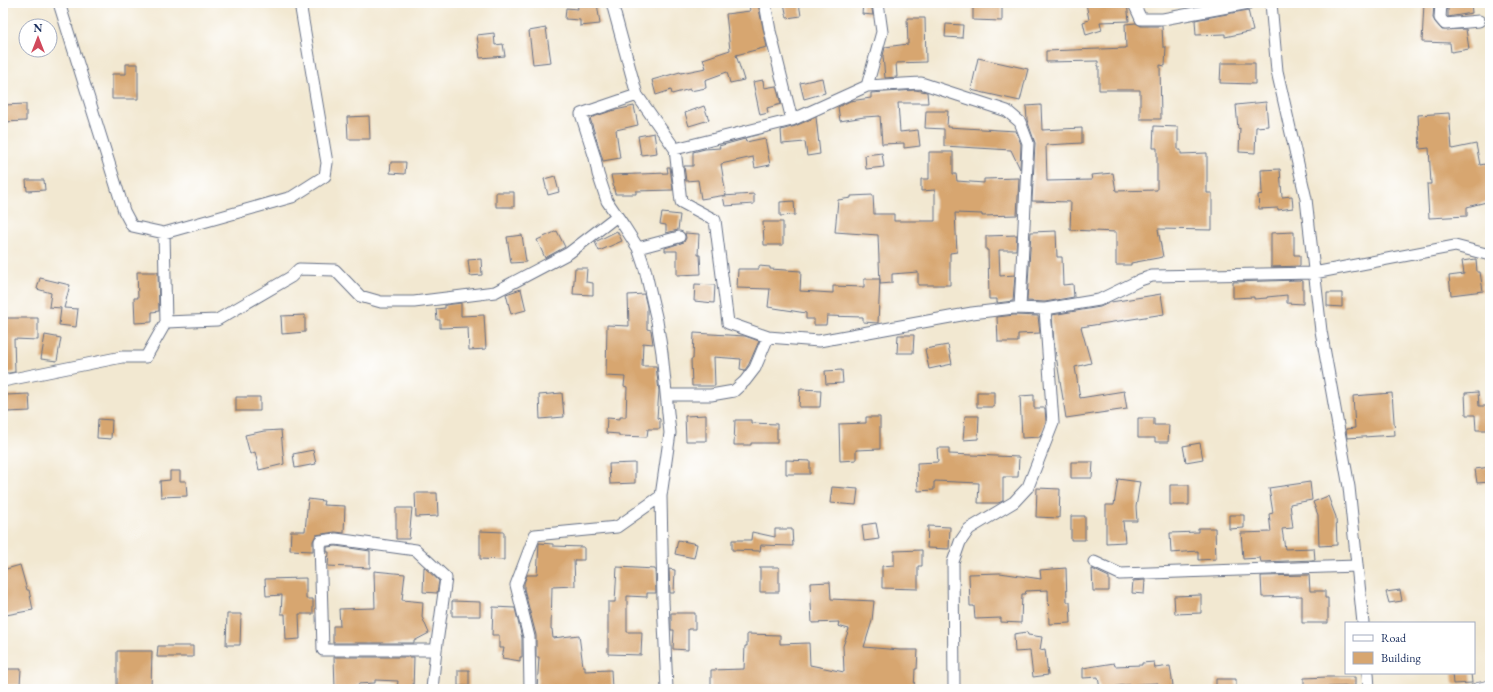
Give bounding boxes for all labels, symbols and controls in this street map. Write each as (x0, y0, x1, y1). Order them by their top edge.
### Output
north arrow (18, 18, 58, 58)
text: N (34, 21, 43, 35)
legend (1345, 622, 1475, 674)
text: Road (1381, 630, 1407, 646)
text: Building (1381, 650, 1422, 666)

